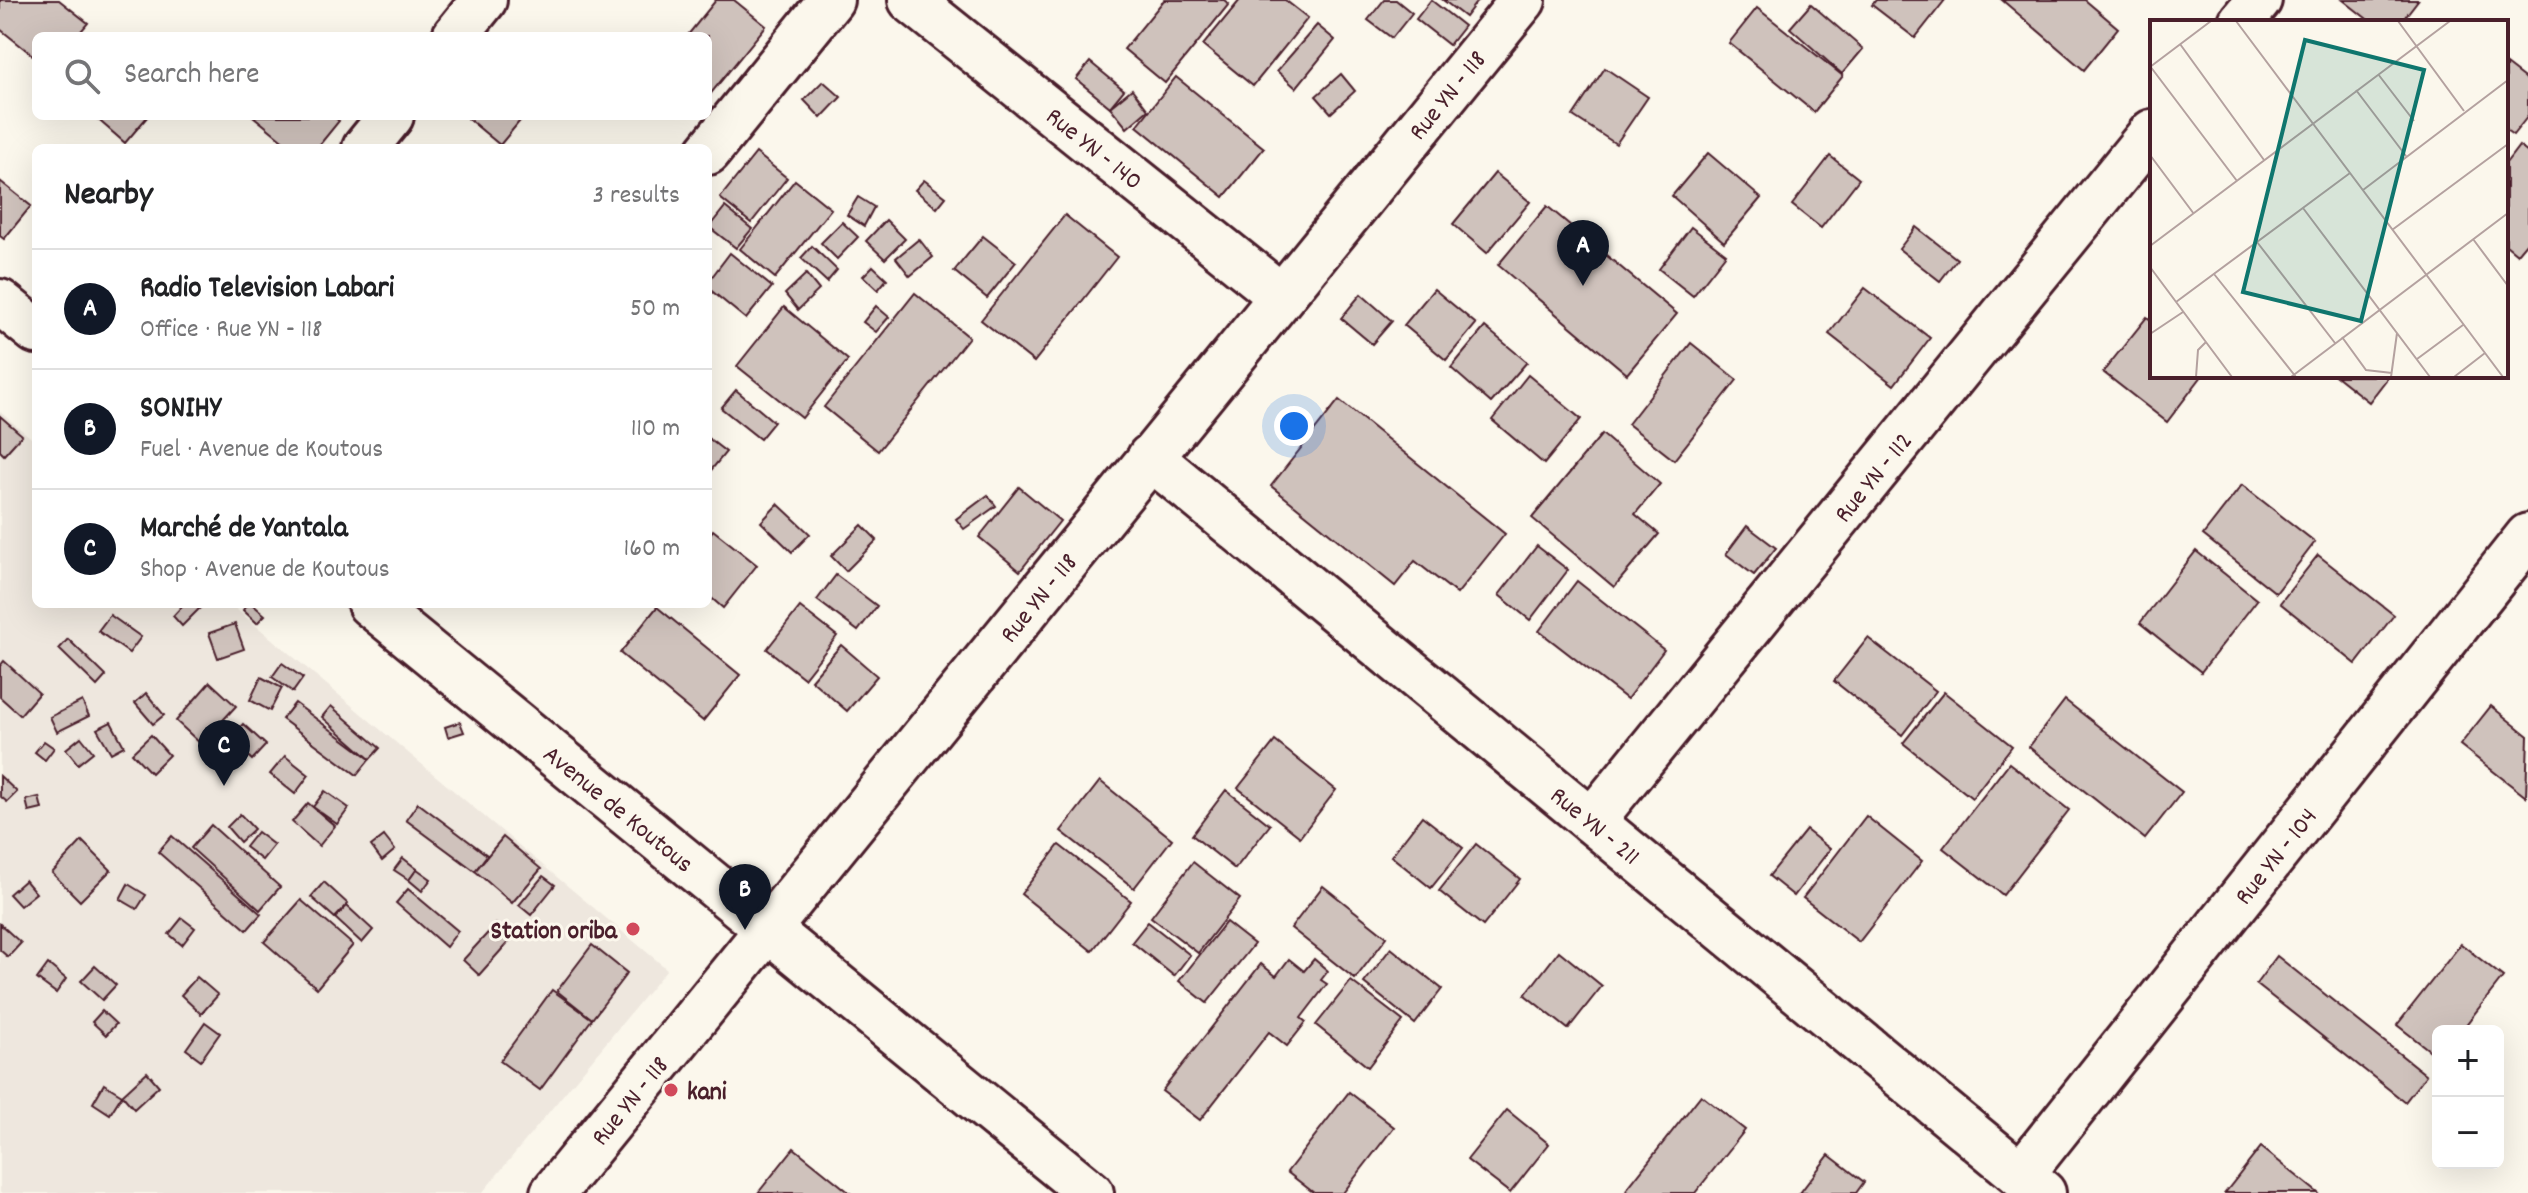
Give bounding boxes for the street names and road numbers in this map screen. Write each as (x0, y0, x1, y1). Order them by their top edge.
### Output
street label: Rue YN - 118 (1401, 44, 1497, 149)
street label: Rue YN - 140 (1037, 100, 1150, 201)
street label: Rue YN - 112 (1827, 425, 1923, 532)
street label: Rue YN - 118 (992, 546, 1088, 652)
street label: Avenue de Koutous (534, 738, 700, 883)
street label: Rue YN - 211 (1541, 779, 1647, 876)
street label: Rue YN - 104 (2227, 801, 2328, 914)
street label: Rue YN - 118 (584, 1049, 679, 1155)

